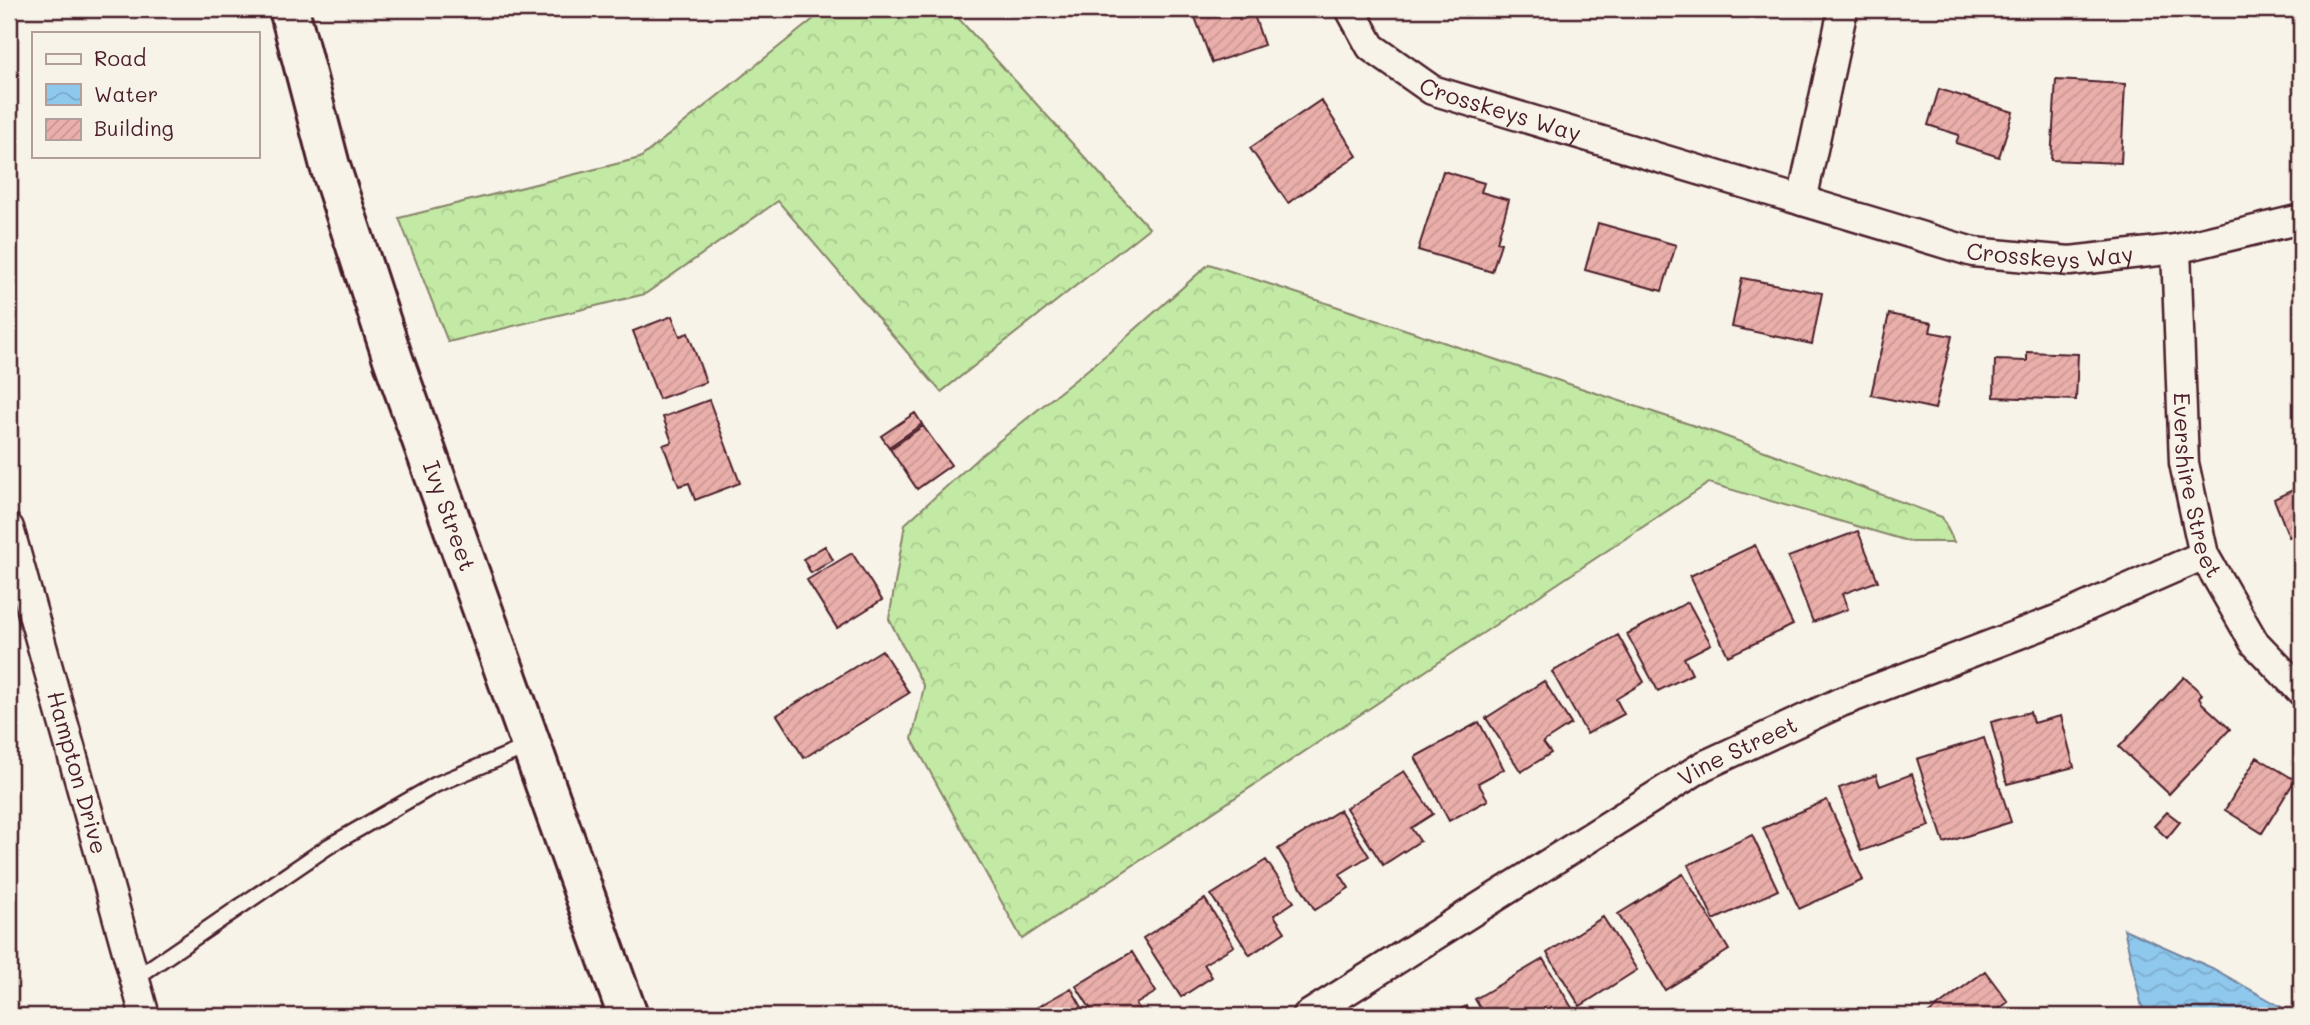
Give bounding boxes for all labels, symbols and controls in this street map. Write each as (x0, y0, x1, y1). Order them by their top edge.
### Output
legend (32, 32, 259, 158)
text: Road (94, 44, 146, 71)
street label: Crosskeys Way (1413, 70, 1585, 148)
text: Water (94, 80, 158, 107)
text: Building (94, 114, 174, 141)
street label: Crosskeys Way (1965, 235, 2135, 275)
street label: Evershire Street (2167, 392, 2230, 583)
street label: Ivy Street (417, 456, 484, 575)
street label: Hampton Drive (41, 687, 115, 857)
street label: Vine Street (1672, 708, 1802, 792)

